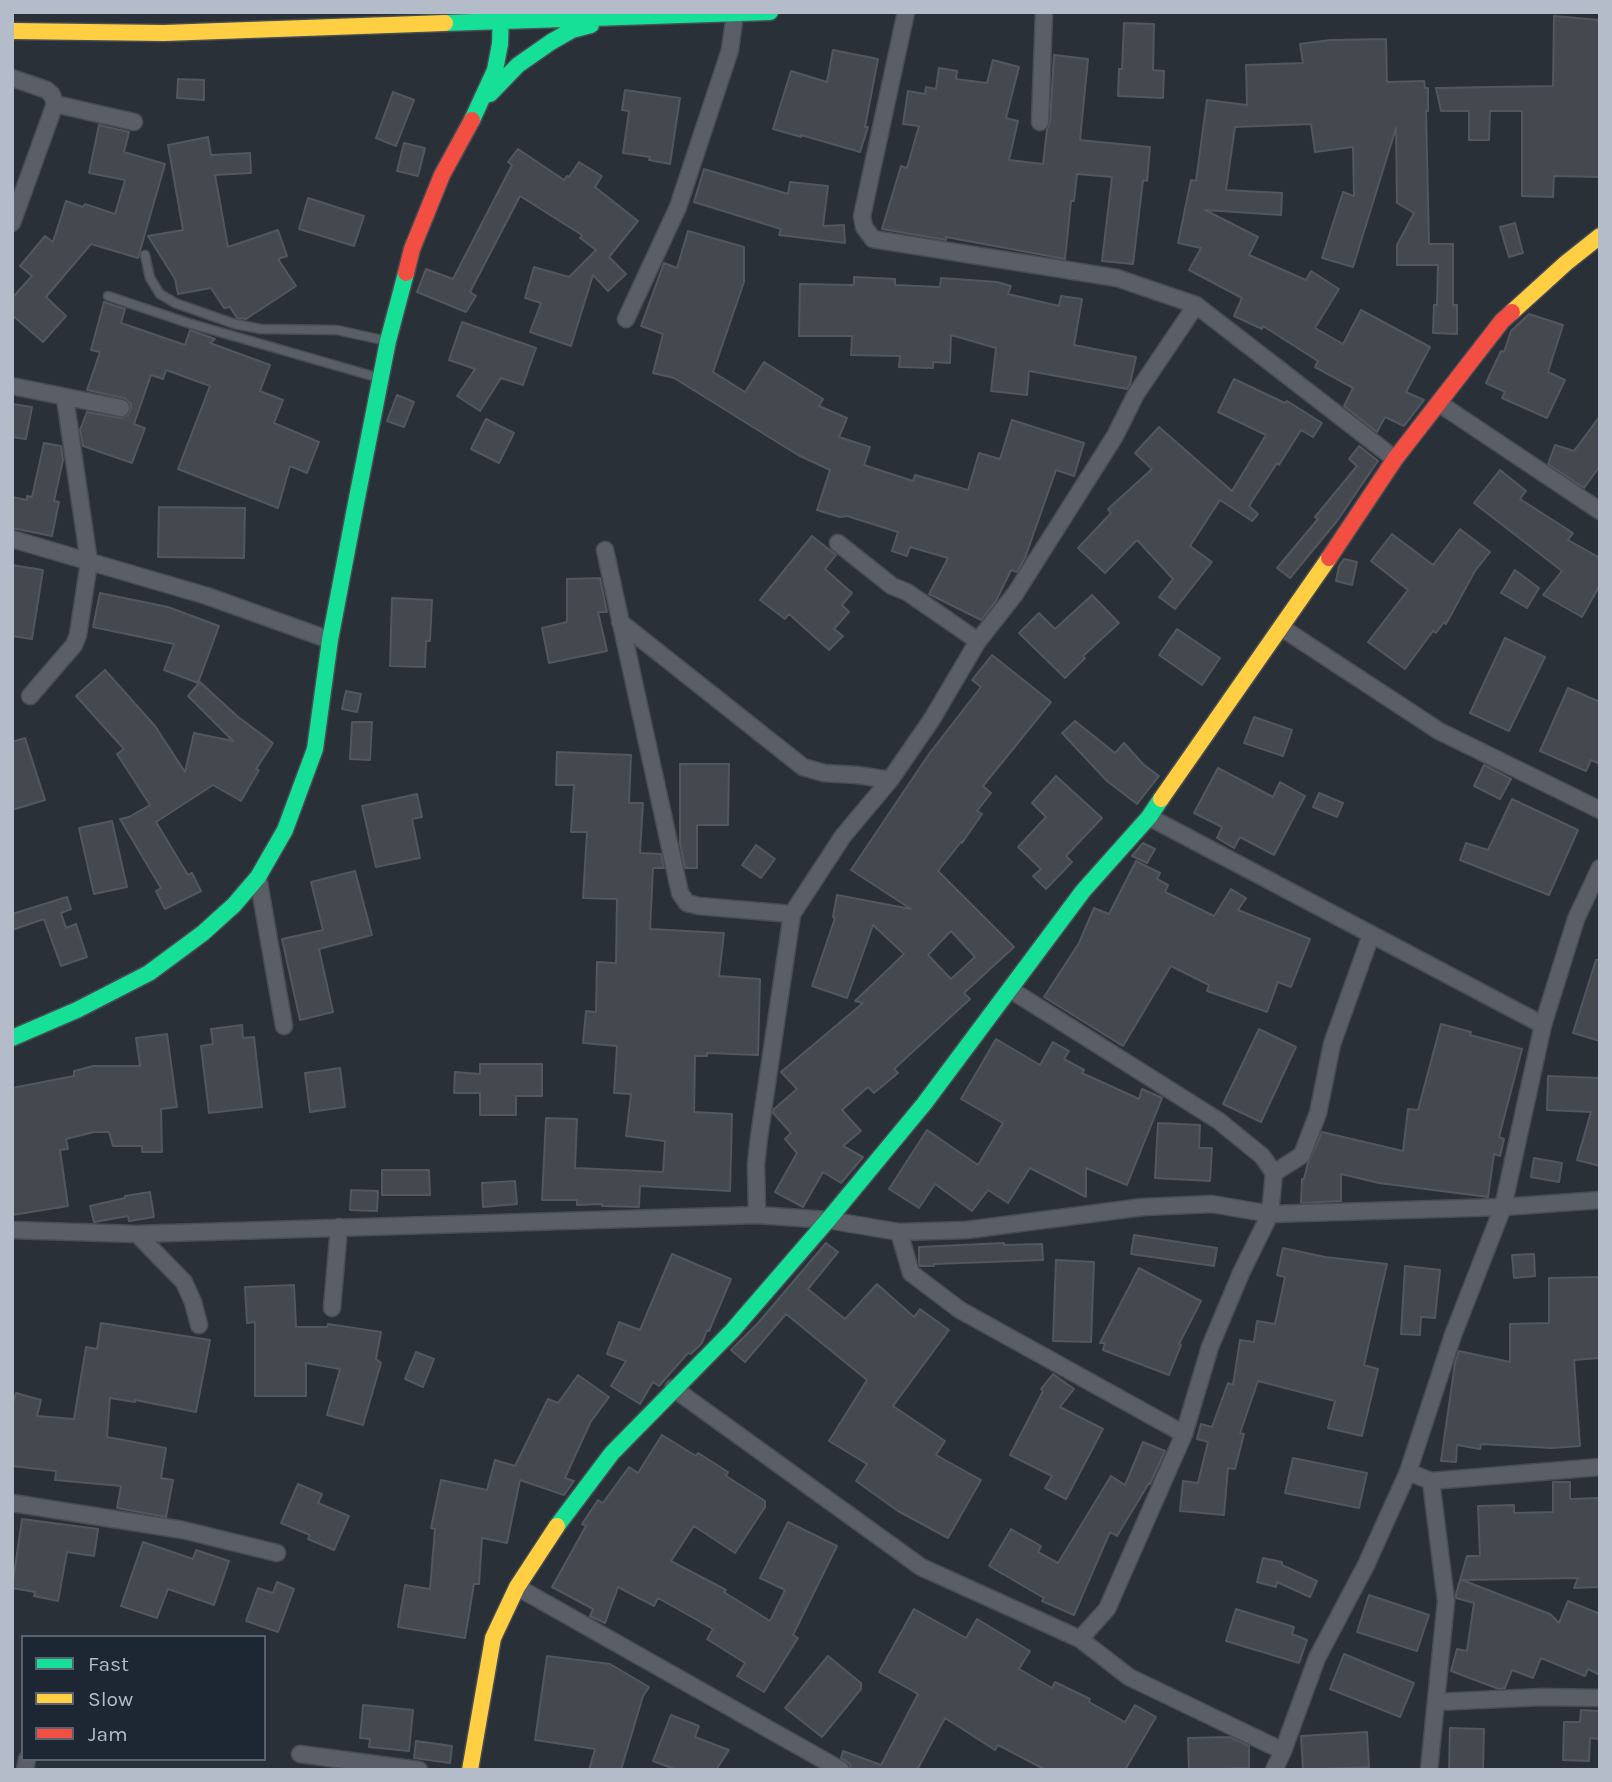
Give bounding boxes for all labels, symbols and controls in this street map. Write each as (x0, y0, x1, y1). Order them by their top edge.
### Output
legend (21, 1635, 266, 1761)
text: Fast (88, 1652, 129, 1676)
text: Slow (88, 1687, 133, 1711)
text: Jam (88, 1722, 128, 1746)

